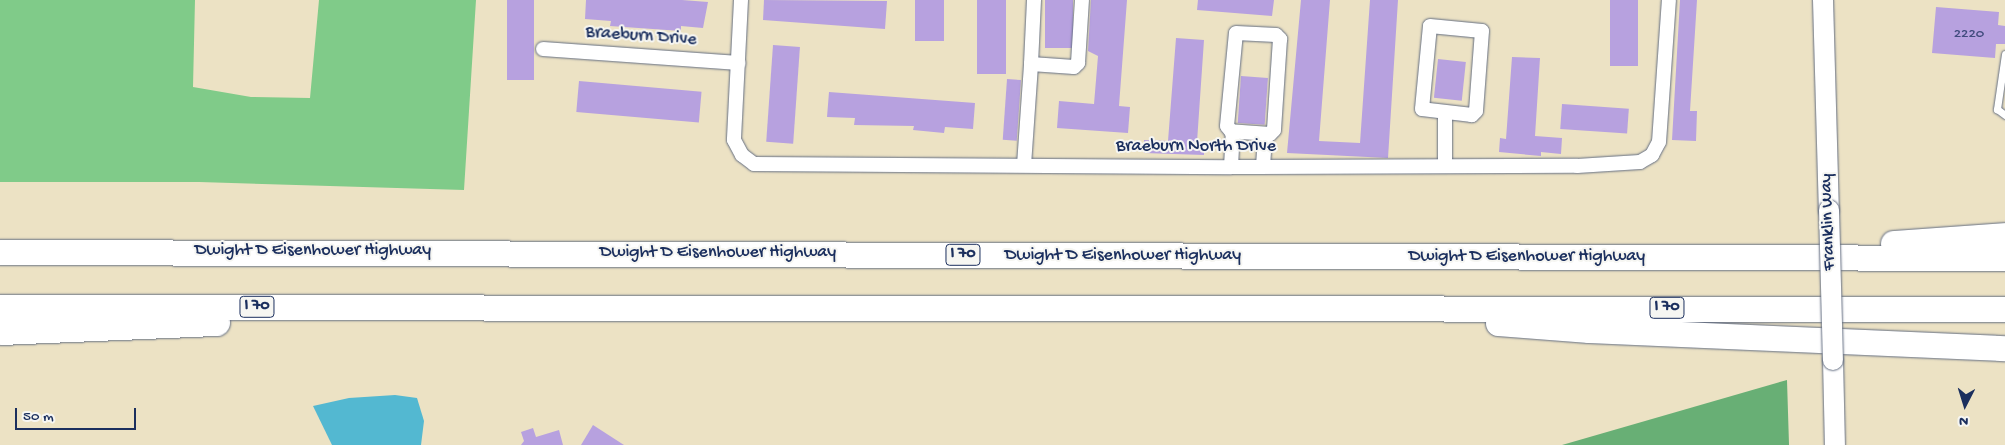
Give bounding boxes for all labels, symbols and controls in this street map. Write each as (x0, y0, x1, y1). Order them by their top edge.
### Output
street label: Braeburn Drive (585, 22, 697, 52)
house number: 2220 (1954, 26, 1984, 44)
street label: Braeburn North Drive (1116, 136, 1276, 158)
street label: Franklin Way (1817, 173, 1841, 271)
street label: Dwight D Eisenhower Highway (195, 240, 431, 262)
street label: Dwight D Eisenhower Highway (600, 242, 836, 264)
road number: I 70 (944, 242, 982, 268)
street label: Dwight D Eisenhower Highway (1005, 245, 1241, 267)
street label: Dwight D Eisenhower Highway (1409, 246, 1645, 268)
road number: I 70 (238, 294, 276, 320)
road number: I 70 (1648, 294, 1686, 322)
north arrow (1940, 380, 1990, 430)
scale bar (18, 398, 139, 430)
text: 50 m (23, 408, 54, 426)
text: N (1958, 412, 1969, 429)

